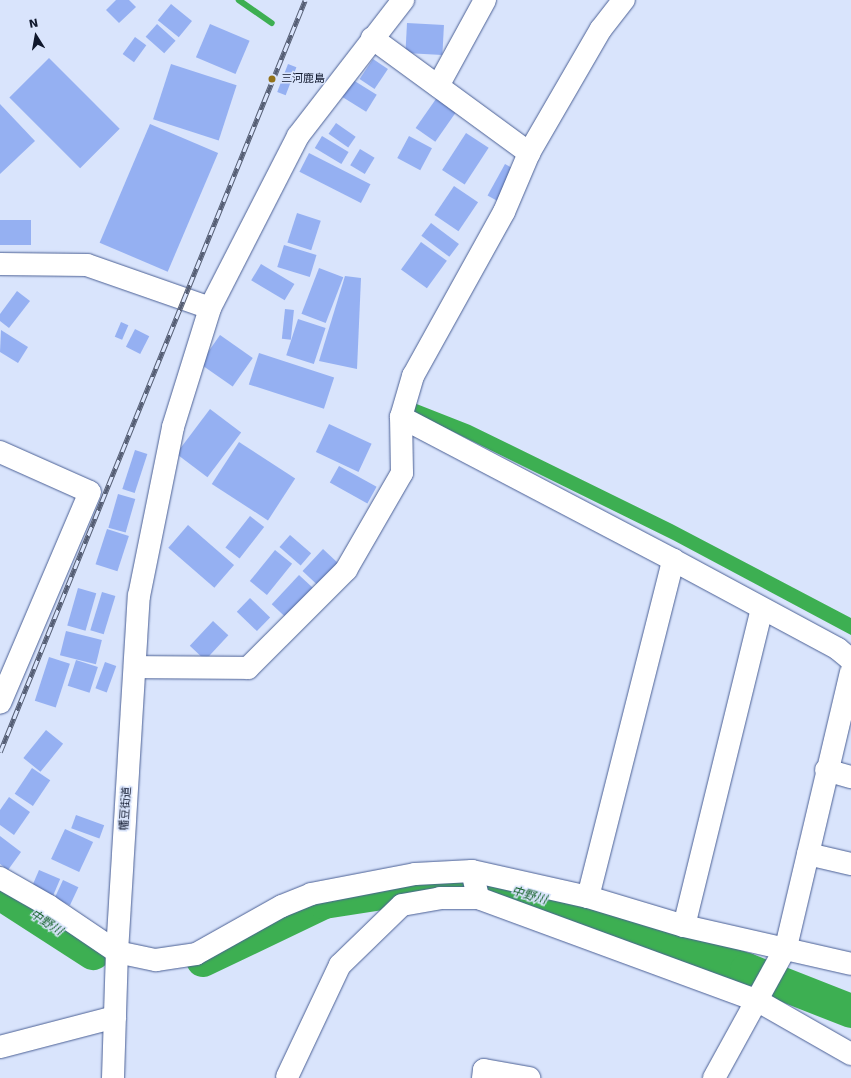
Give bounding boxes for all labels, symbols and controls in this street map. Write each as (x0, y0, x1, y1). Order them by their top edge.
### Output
north arrow (16, 16, 56, 56)
text: N (28, 16, 39, 31)
place label: 三河鹿島 (281, 72, 325, 86)
marker: 三河鹿島 (266, 73, 278, 85)
street label: 幡豆街道 (118, 787, 134, 831)
water label: 中野川 (510, 884, 548, 908)
water label: 中野川 (27, 907, 65, 939)

